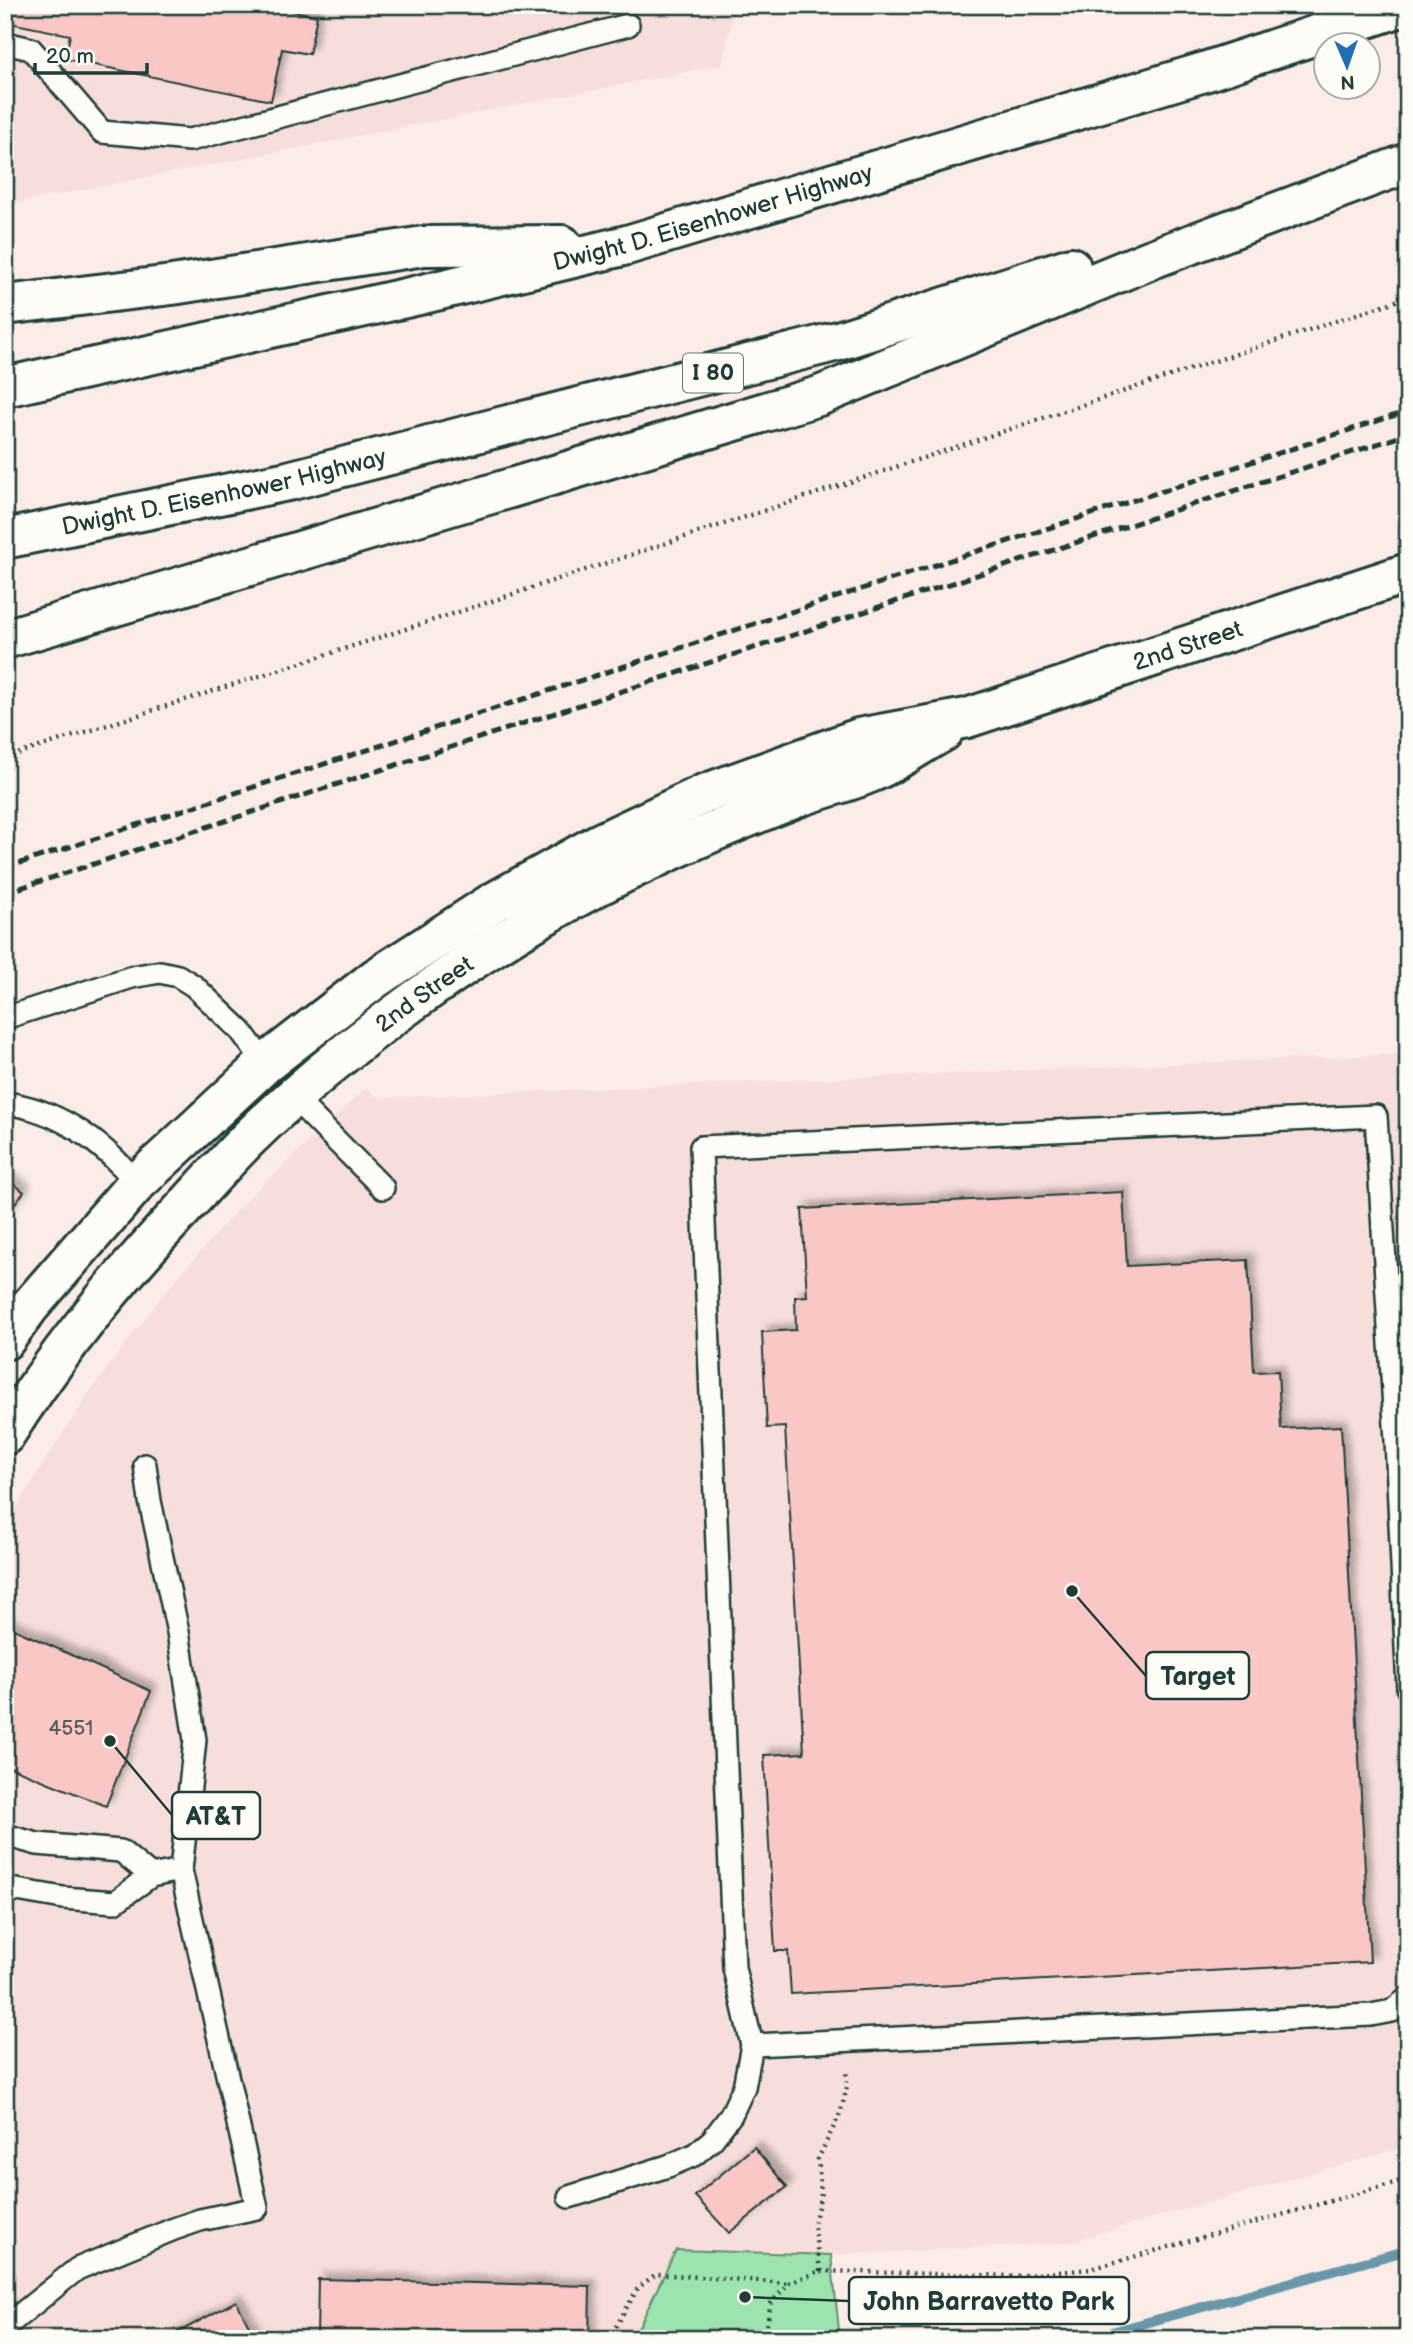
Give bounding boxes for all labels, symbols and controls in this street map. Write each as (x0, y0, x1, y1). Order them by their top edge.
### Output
scale bar (35, 32, 147, 76)
north arrow (1312, 32, 1382, 102)
text: 20 m (46, 44, 94, 69)
text: N (1340, 70, 1355, 93)
street label: Dwight D. Eisenhower Highway (550, 158, 876, 277)
road number: I 80 (683, 354, 743, 392)
street label: Dwight D. Eisenhower Highway (59, 442, 389, 541)
street label: 2nd Street (1129, 614, 1247, 677)
street label: 2nd Street (369, 949, 479, 1039)
callout: Target (1146, 1652, 1249, 1699)
text: Target (1161, 1662, 1236, 1693)
house number: 4551 (48, 1716, 94, 1741)
callout: AT&T (172, 1792, 260, 1839)
text: AT&T (185, 1802, 246, 1833)
callout: John Barravetto Park (849, 2277, 1129, 2324)
text: John Barravetto Park (863, 2287, 1115, 2318)

